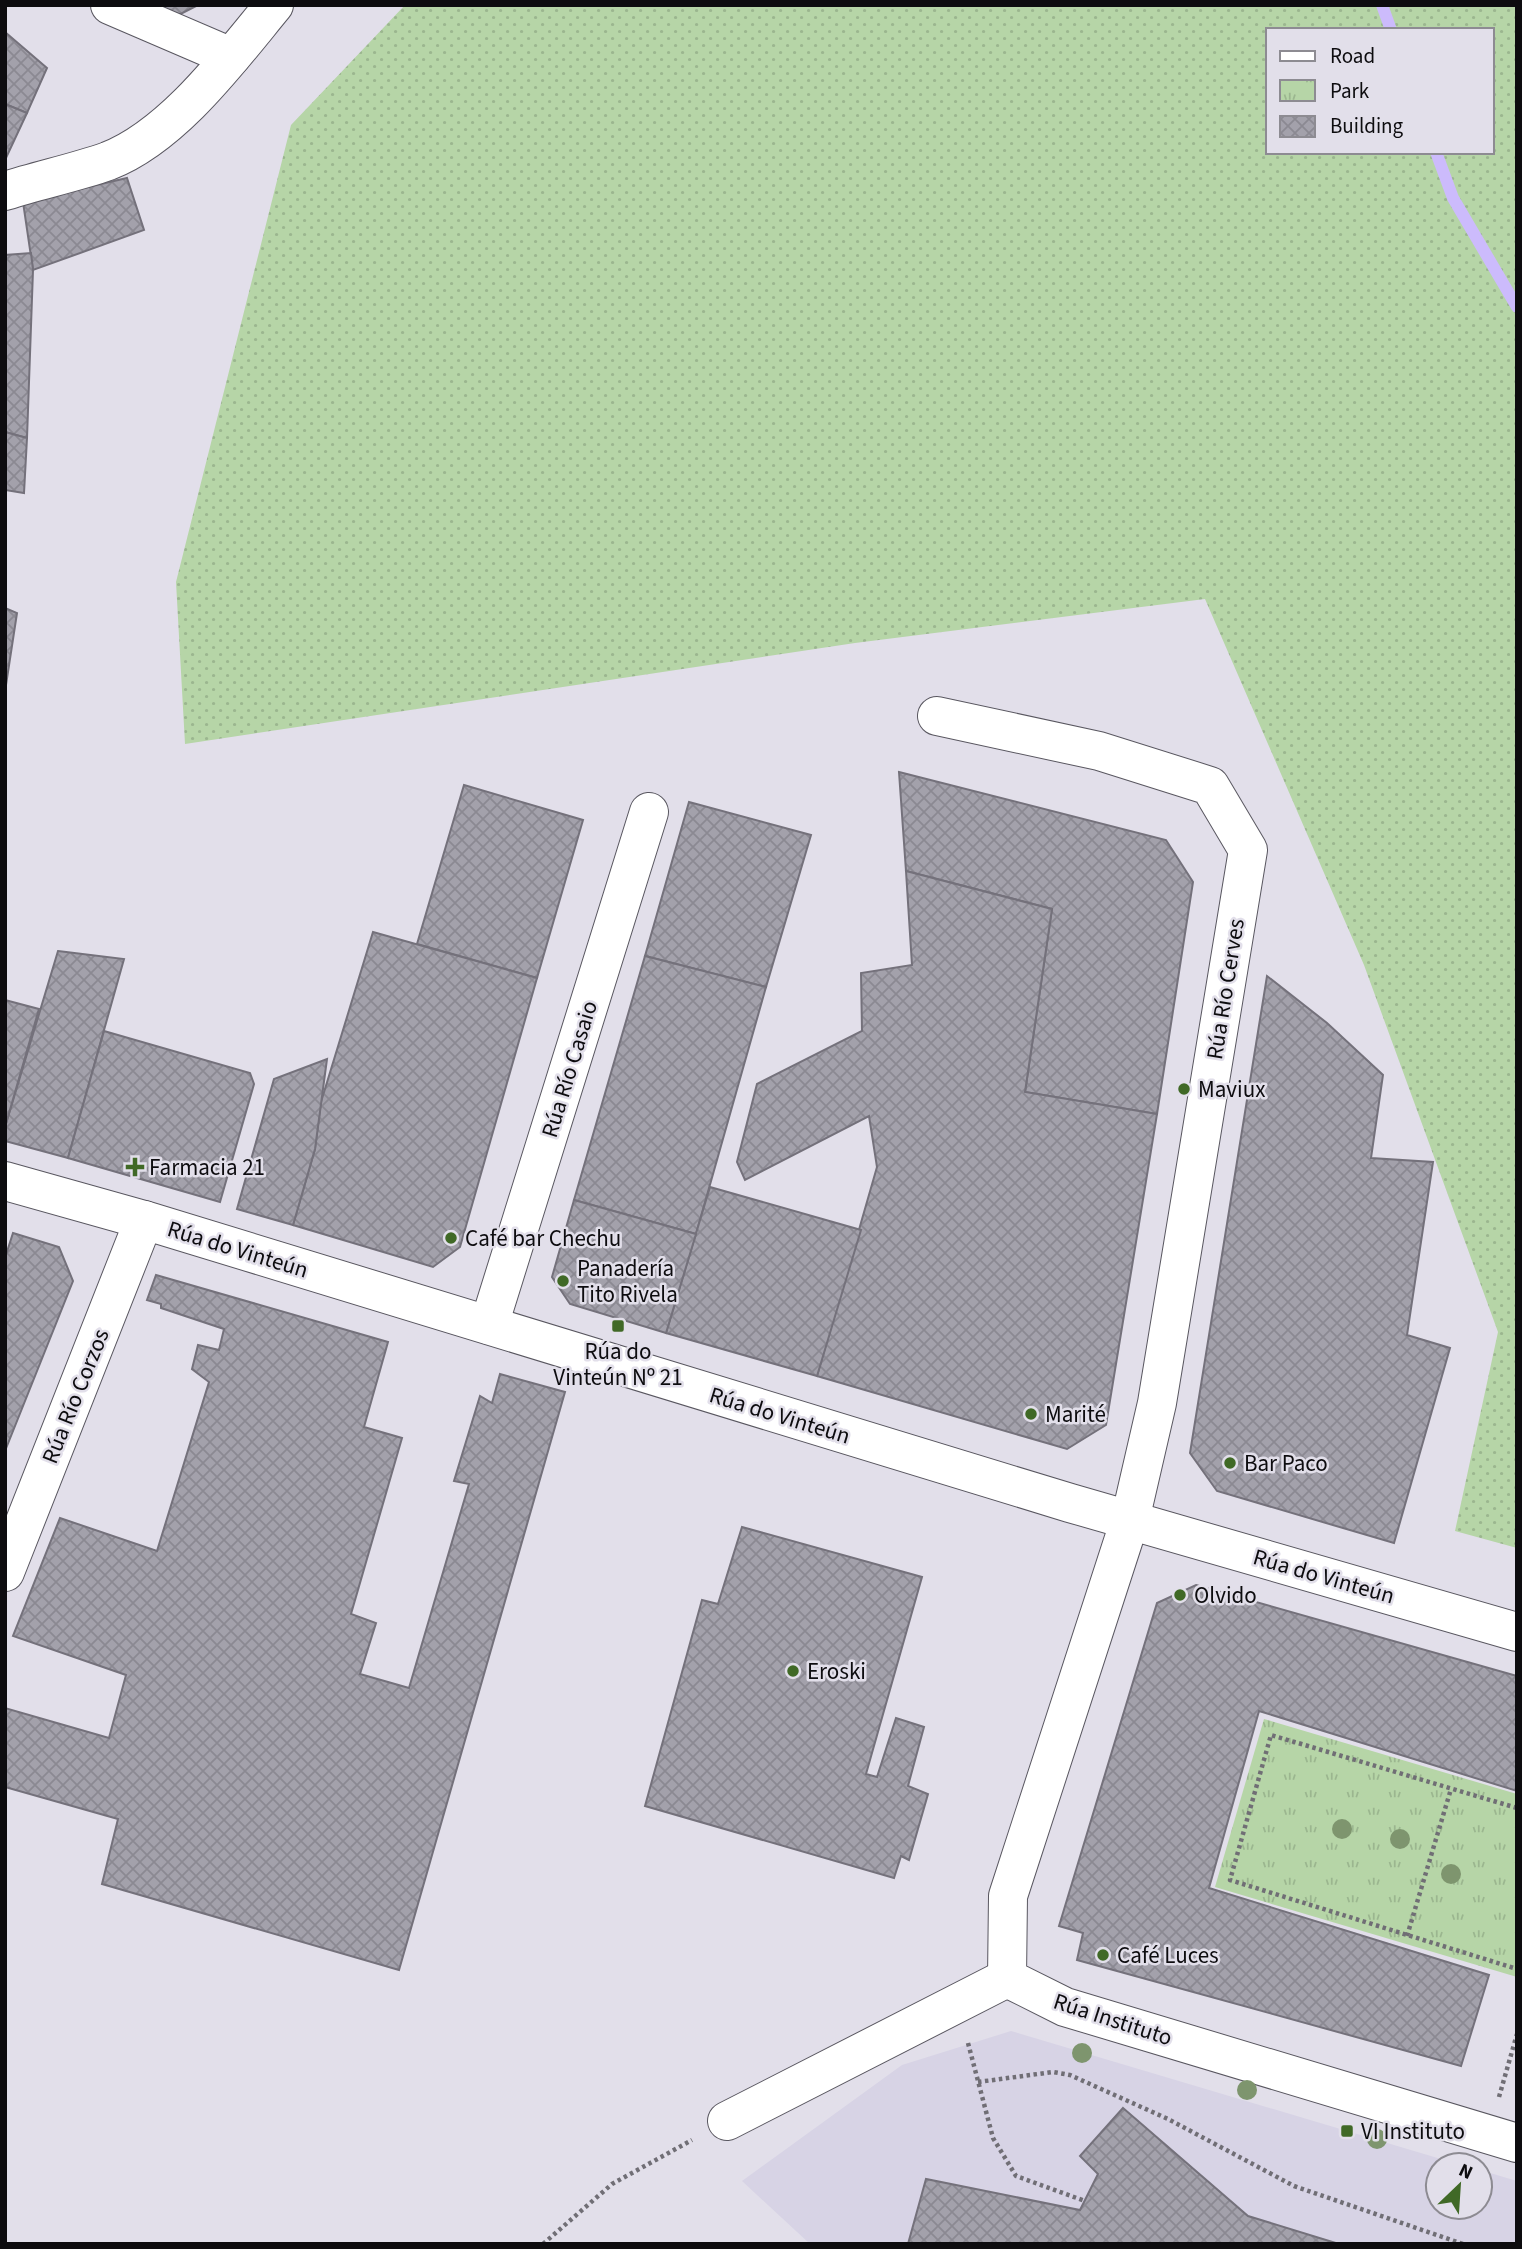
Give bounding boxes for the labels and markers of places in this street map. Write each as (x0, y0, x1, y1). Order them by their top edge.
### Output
place label: Maviux (1198, 1073, 1265, 1106)
marker: Maviux (1176, 1081, 1192, 1097)
place label: Farmacia 21 (149, 1151, 265, 1184)
marker: Farmacia 21 (127, 1159, 143, 1175)
place label: Café bar Chechu (465, 1222, 621, 1255)
marker: Café bar Chechu (443, 1230, 459, 1246)
place label: Panadería Tito Rivela (577, 1252, 678, 1311)
marker: Panadería Tito Rivela (555, 1273, 571, 1289)
marker: Rúa do Vinteún Nº 21 (610, 1318, 626, 1334)
place label: Rúa do Vinteún Nº 21 (553, 1335, 683, 1394)
place label: Marité (1045, 1398, 1106, 1431)
marker: Marité (1023, 1406, 1039, 1422)
place label: Bar Paco (1244, 1447, 1328, 1480)
marker: Bar Paco (1222, 1455, 1238, 1471)
place label: Olvido (1194, 1579, 1257, 1612)
marker: Olvido (1172, 1587, 1188, 1603)
place label: Eroski (807, 1655, 866, 1688)
marker: Eroski (785, 1663, 801, 1679)
place label: Café Luces (1117, 1939, 1219, 1972)
marker: Café Luces (1095, 1947, 1111, 1963)
place label: VI Instituto (1361, 2115, 1465, 2148)
marker: VI Instituto (1339, 2123, 1355, 2139)

